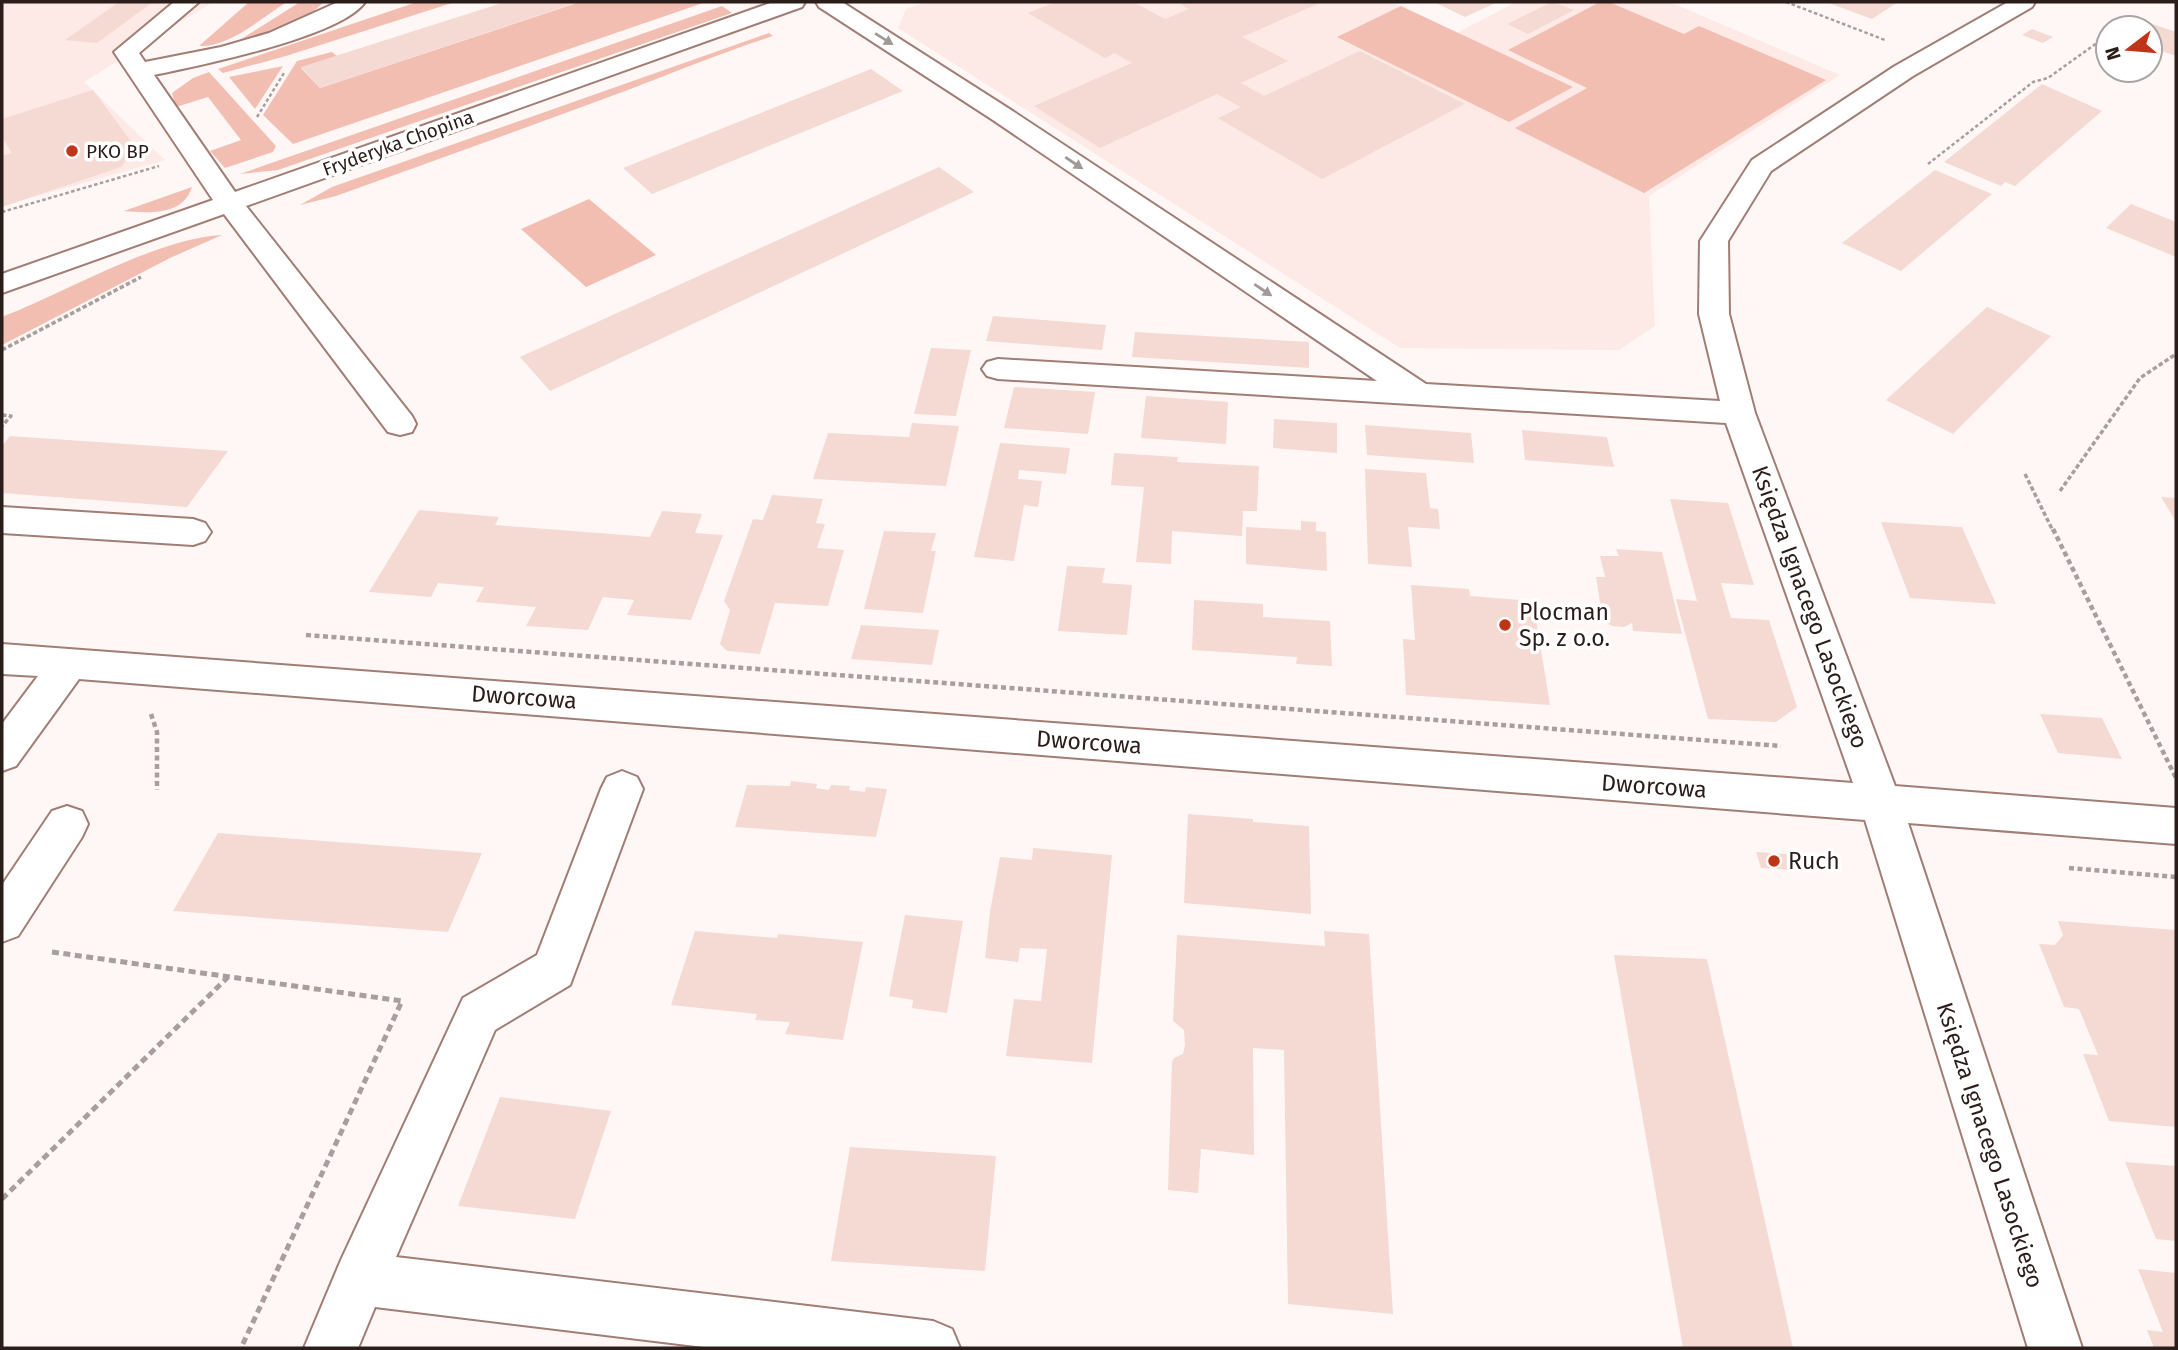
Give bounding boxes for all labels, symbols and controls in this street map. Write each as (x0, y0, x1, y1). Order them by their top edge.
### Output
north arrow (2094, 14, 2164, 84)
one-way arrow (874, 32, 894, 45)
text: N (2100, 44, 2126, 63)
street label: Fryderyka Chopina (319, 105, 477, 181)
place label: PKO BP (86, 140, 149, 163)
marker: PKO BP (64, 143, 80, 159)
one-way arrow (1064, 157, 1084, 170)
one-way arrow (1254, 283, 1272, 297)
street label: Księdza Ignacego Lasockiego (1746, 462, 1874, 752)
place label: Plocman Sp. z o.o. (1519, 598, 1610, 652)
marker: Plocman Sp. z o.o. (1497, 617, 1513, 633)
street label: Dworcowa (470, 679, 578, 715)
street label: Dworcowa (1035, 724, 1143, 760)
street label: Dworcowa (1600, 768, 1708, 804)
place label: Ruch (1788, 847, 1840, 875)
marker: Ruch (1766, 853, 1782, 869)
street label: Księdza Ignacego Lasockiego (1931, 999, 2049, 1291)

